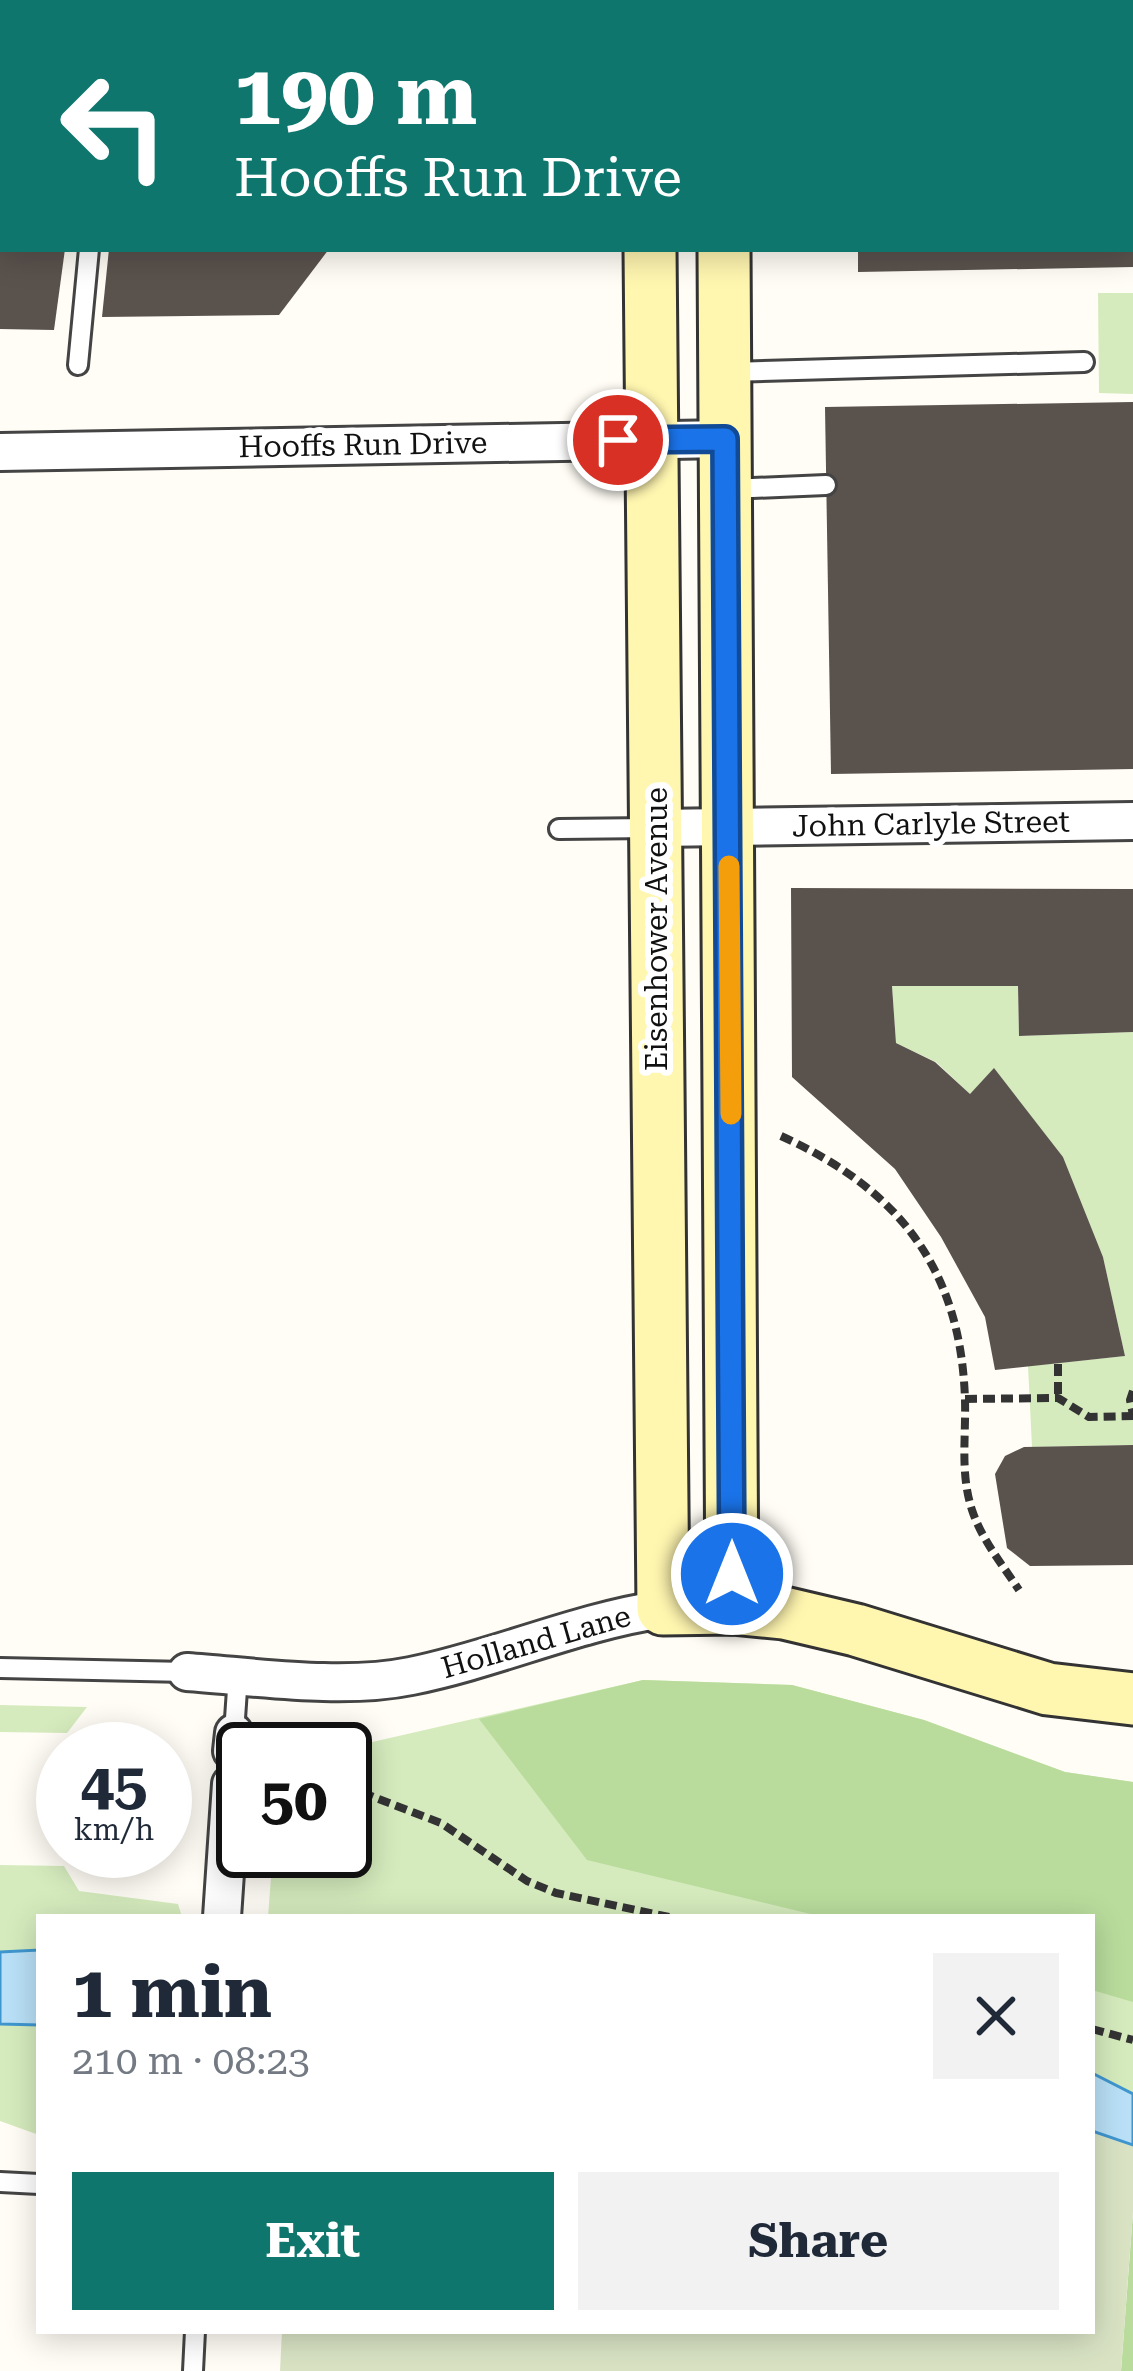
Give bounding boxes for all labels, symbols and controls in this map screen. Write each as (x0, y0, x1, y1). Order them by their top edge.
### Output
text: 190 m (234, 46, 477, 144)
icon: left (36, 48, 192, 204)
text: Hooffs Run Drive (234, 146, 682, 209)
pin (567, 389, 669, 491)
icon: arrive (585, 407, 651, 473)
street label: Hooffs Run Drive (238, 425, 488, 464)
street label: Eisenhower Avenue (639, 787, 674, 1071)
street label: John Carlyle Street (792, 804, 1070, 843)
position arrow (669, 1511, 795, 1637)
street label: Holland Lane (437, 1598, 634, 1685)
speed limit sign: 50 (216, 1722, 372, 1878)
text: 45 (80, 1749, 148, 1820)
text: km/h (74, 1812, 154, 1847)
text: 1 min (72, 1950, 272, 2035)
button: close (933, 1953, 1059, 2079)
text: 210 m · 08:23 (72, 2038, 310, 2084)
button: Exit (72, 2172, 554, 2310)
button: Share (578, 2172, 1059, 2310)

